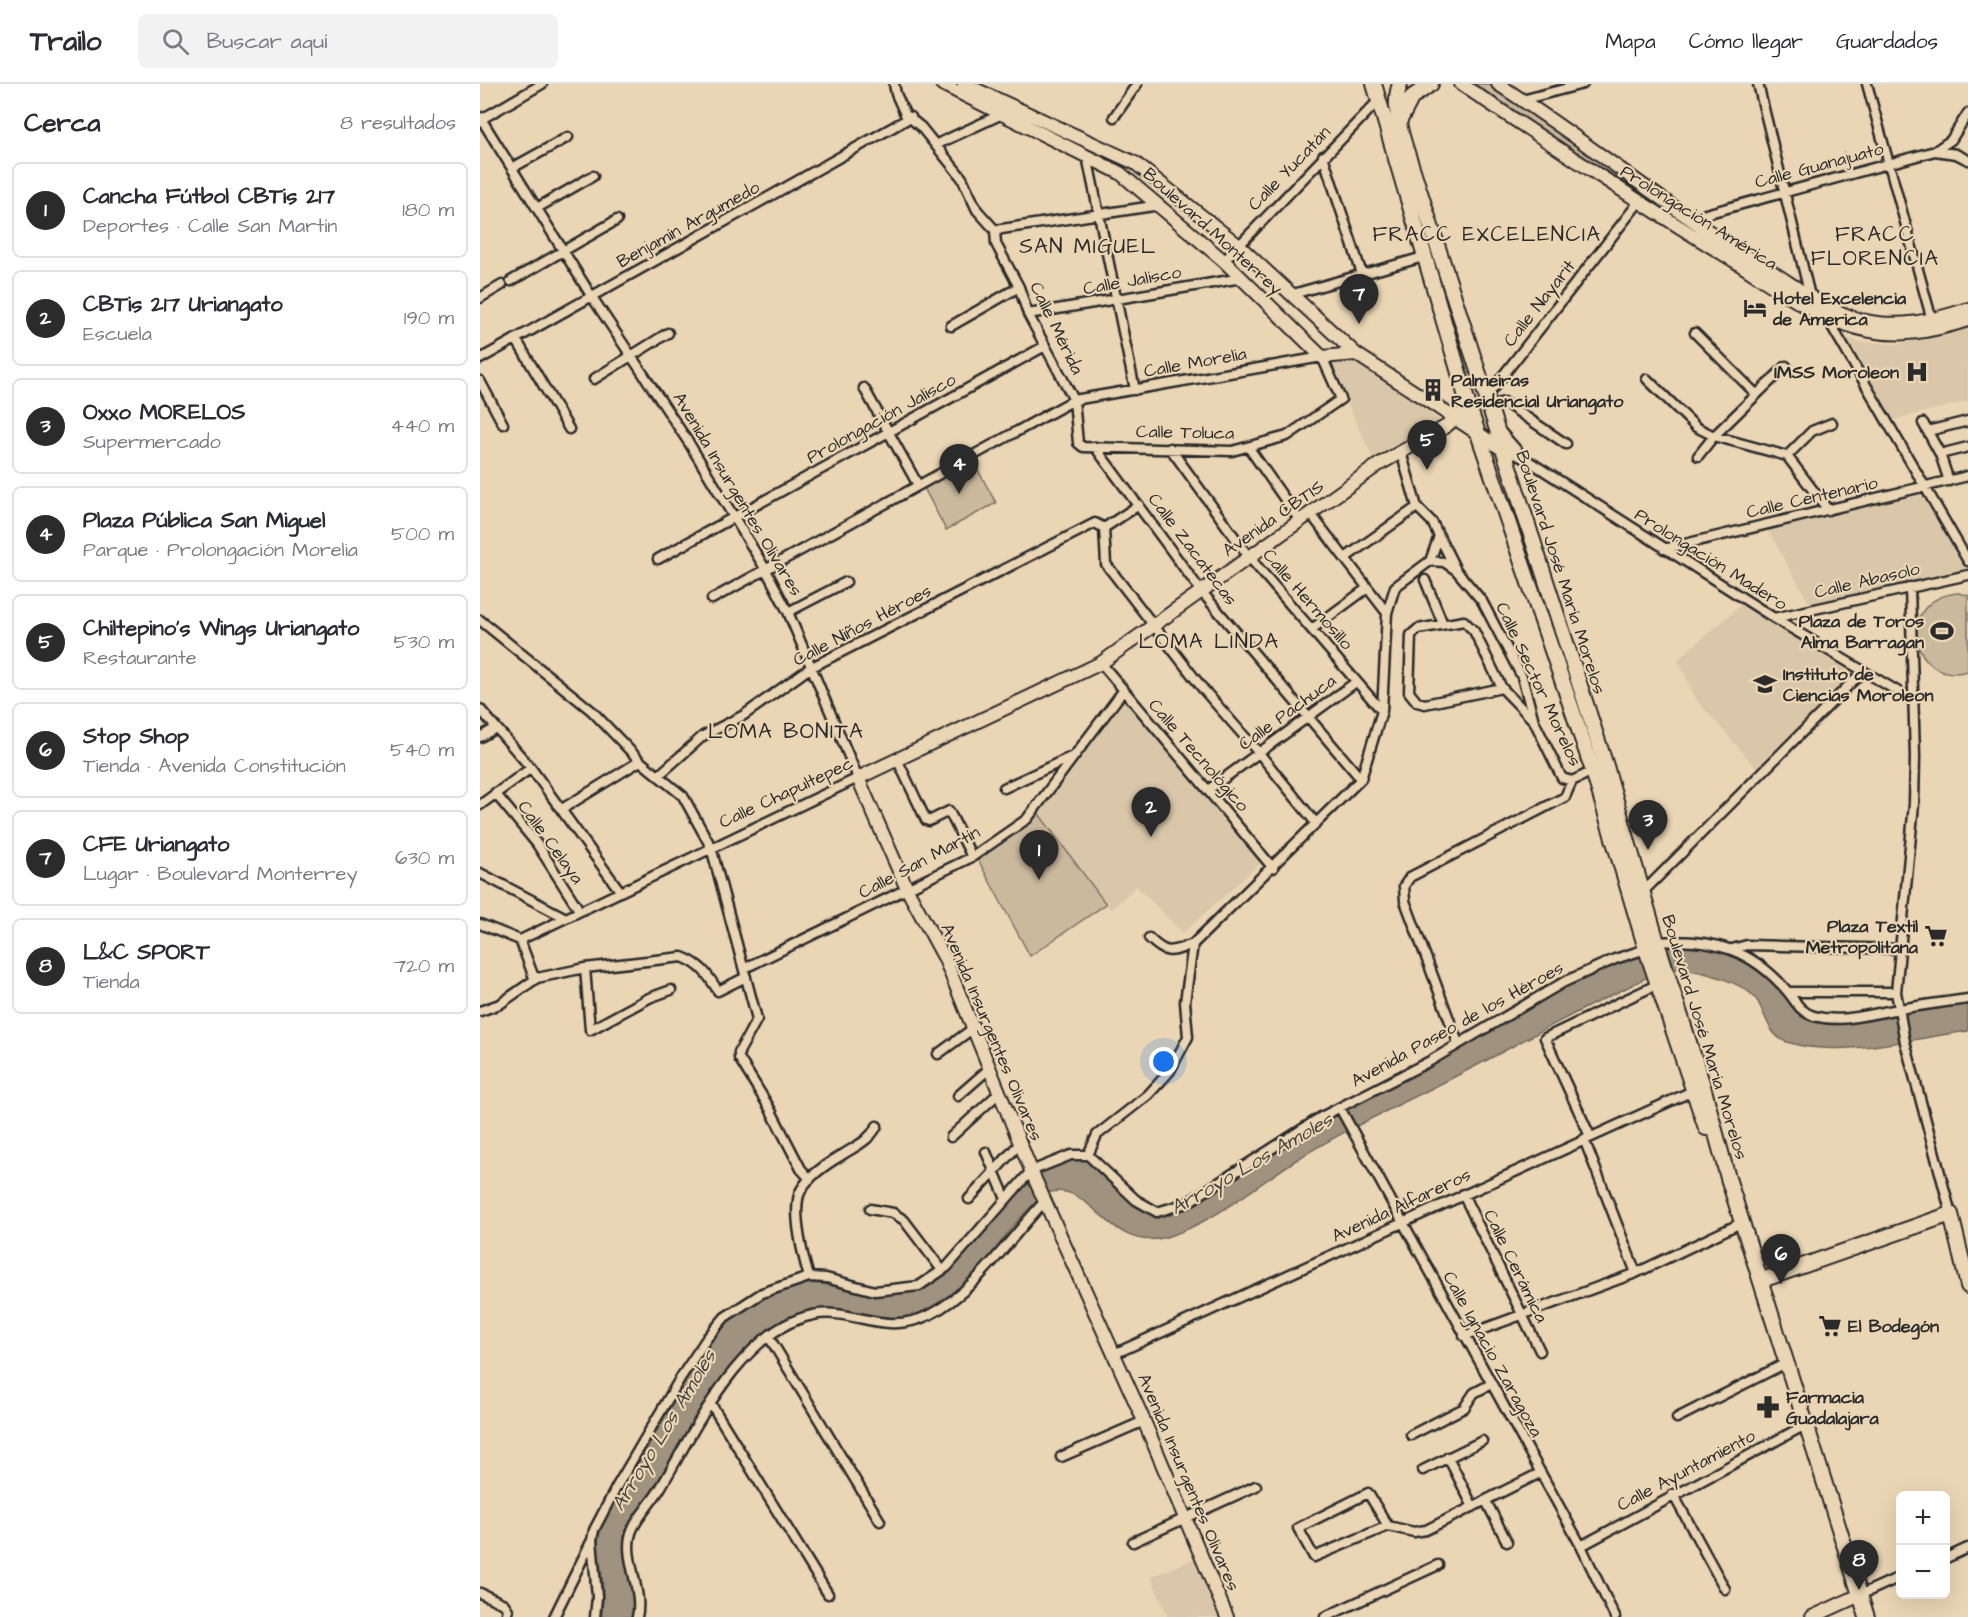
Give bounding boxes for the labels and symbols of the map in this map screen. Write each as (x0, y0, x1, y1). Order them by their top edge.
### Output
street label: Calle Yucatán (1242, 120, 1336, 216)
street label: Calle Guanajuato (1752, 136, 1886, 195)
street label: Prolongación América (1615, 159, 1782, 277)
street label: Boulevard Monterrey (1137, 162, 1288, 302)
street label: Benjamín Argumedo (612, 175, 765, 275)
district label: FRACC EXCELENCIA (1372, 220, 1602, 249)
district label: FRACC FLORENCIA (1811, 220, 1939, 273)
district label: SAN MIGUEL (1019, 232, 1157, 261)
street label: Calle Nayarit (1498, 254, 1582, 353)
street label: Calle Jalisco (1081, 260, 1183, 301)
pin: 7 (1340, 274, 1378, 324)
street label: Calle Mérida (1023, 278, 1090, 379)
place label: Hotel Excelencia de America (1772, 286, 1907, 332)
hotel icon: Hotel Excelencia de America (1742, 295, 1768, 321)
street label: Calle Morelia (1142, 341, 1248, 384)
hospital icon: IMSS Moroleon (1904, 359, 1930, 385)
place label: IMSS Moroleon (1774, 360, 1899, 385)
street label: Prolongación Jalisco (802, 367, 961, 471)
place label: Palmeiras Residencial Uriangato (1451, 368, 1624, 415)
building icon: Palmeiras Residencial Uriangato (1420, 377, 1446, 403)
street label: Avenida Insurgentes Olivares (666, 388, 809, 601)
street label: Calle Toluca (1136, 419, 1234, 446)
pin: 5 (1408, 420, 1446, 470)
pin: 4 (940, 444, 978, 494)
street label: Boulevard José María Morelos (1509, 447, 1612, 697)
street label: Calle Centenario (1744, 470, 1880, 525)
street label: Avenida CBTIS (1217, 474, 1329, 563)
street label: Calle Zacatecas (1142, 488, 1243, 611)
street label: Prolongación Madero (1629, 502, 1792, 617)
street label: Calle Hermosillo (1257, 543, 1359, 655)
street label: Calle Abasolo (1812, 556, 1922, 605)
street label: Calle Niños Héroes (789, 578, 936, 672)
street label: Calle Sector Morelos (1490, 598, 1588, 770)
place label: Plaza de Toros Alma Barragan (1799, 609, 1924, 656)
sports icon: Plaza de Toros Alma Barragan (1929, 618, 1955, 644)
district label: LOMA LINDA (1139, 627, 1279, 656)
place label: Instituto de Ciencias Moroleon (1783, 662, 1934, 708)
street label: Calle Pachuca (1233, 668, 1341, 756)
school or university icon: Instituto de Ciencias Moroleon (1752, 671, 1778, 697)
street label: Calle Tecnológico (1142, 693, 1255, 818)
district label: LOMA BONITA (708, 717, 864, 746)
street label: Calle Chapultepec (715, 750, 857, 835)
pin: 2 (1132, 788, 1170, 837)
street label: Calle Celaya (511, 795, 590, 890)
pin: 3 (1628, 800, 1668, 850)
street label: Calle San Martín (854, 820, 984, 905)
pin: 1 (1020, 830, 1058, 880)
street label: Boulevard José María Morelos (1655, 912, 1754, 1163)
place label: Plaza Textil Metropolitana (1806, 914, 1919, 960)
street label: Avenida Insurgentes Olivares (933, 920, 1049, 1145)
supermarket icon: Plaza Textil Metropolitana (1923, 923, 1949, 949)
street label: Avenida Paseo de los Héroes (1346, 955, 1568, 1093)
your location (1149, 1047, 1178, 1076)
water label: Arroyo Los Amoles (1165, 1105, 1339, 1223)
street label: Avenida Alfareros (1328, 1162, 1475, 1249)
street label: Calle Cerámica (1477, 1205, 1554, 1327)
pin: 6 (1762, 1234, 1800, 1284)
street label: Calle Ignacio Zaragoza (1436, 1267, 1549, 1442)
supermarket icon: El Bodegón (1817, 1313, 1843, 1339)
place label: El Bodegón (1848, 1314, 1939, 1340)
water label: Arroyo Los Amoles (605, 1344, 724, 1517)
street label: Avenida Insurgentes Olivares (1130, 1370, 1246, 1595)
place label: Farmacia Guadalajara (1786, 1385, 1879, 1431)
pharmacy icon: Farmacia Guadalajara (1755, 1394, 1781, 1420)
street label: Calle Ayuntamiento (1613, 1423, 1760, 1518)
pin: 8 (1840, 1540, 1878, 1590)

